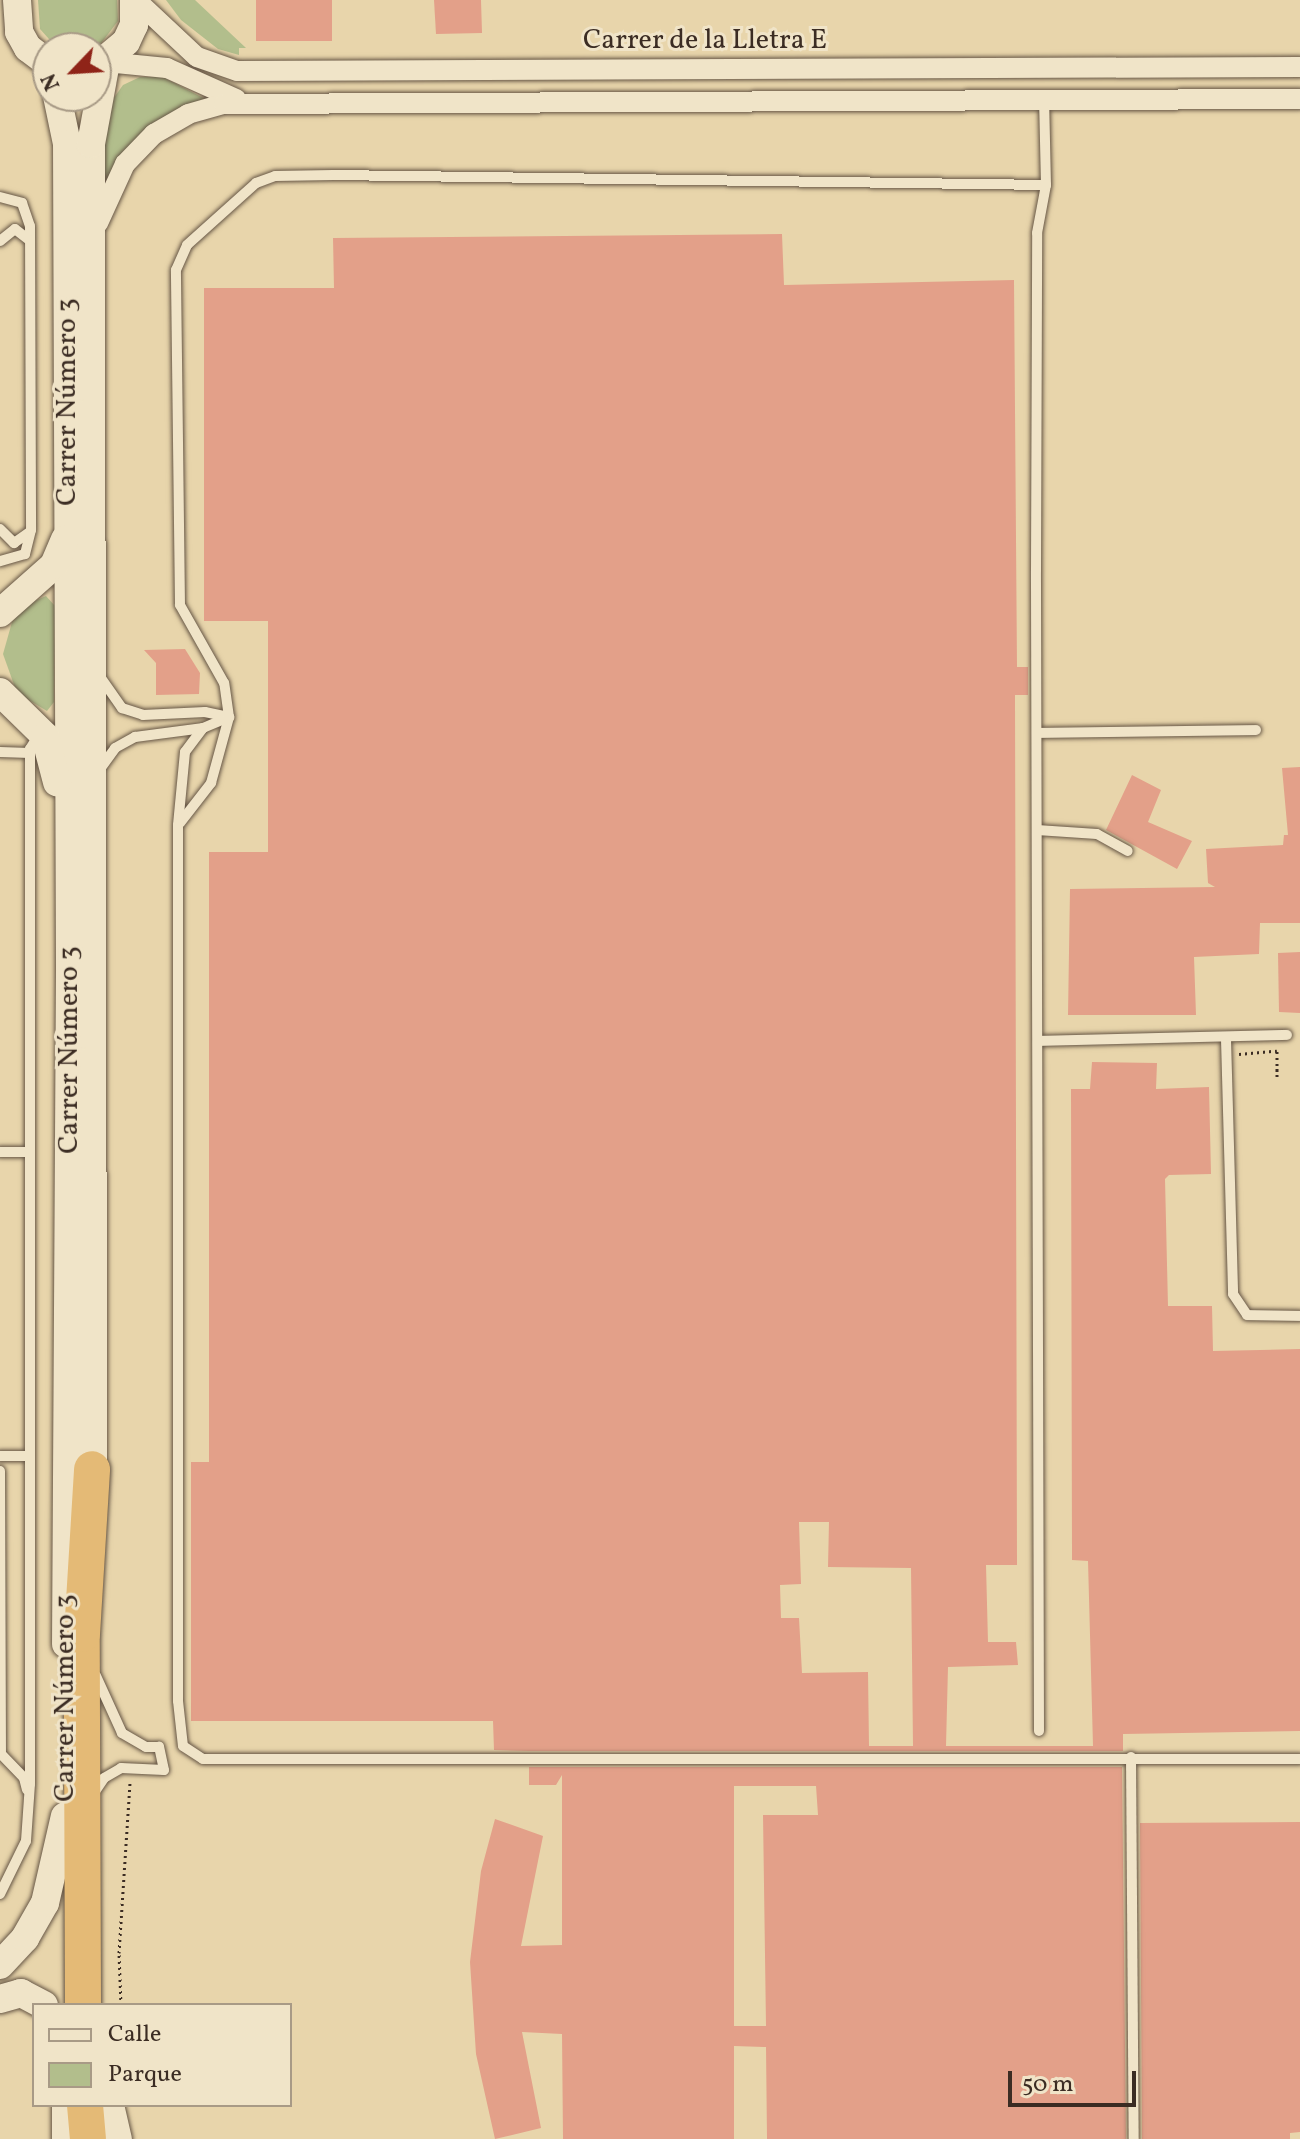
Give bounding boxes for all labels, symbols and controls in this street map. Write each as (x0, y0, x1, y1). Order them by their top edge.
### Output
street label: Carrer de la Lletra E (583, 24, 827, 58)
north arrow (32, 32, 112, 112)
text: N (34, 68, 69, 95)
street label: Carrer Número 3 (51, 298, 85, 506)
street label: Carrer Número 3 (53, 946, 87, 1154)
street label: Carrer Número 3 (49, 1594, 83, 1802)
legend (32, 2003, 292, 2107)
text: Calle (108, 2018, 161, 2052)
scale bar (1012, 2055, 1140, 2105)
text: Parque (108, 2058, 182, 2092)
text: 50 m (1022, 2068, 1074, 2102)

